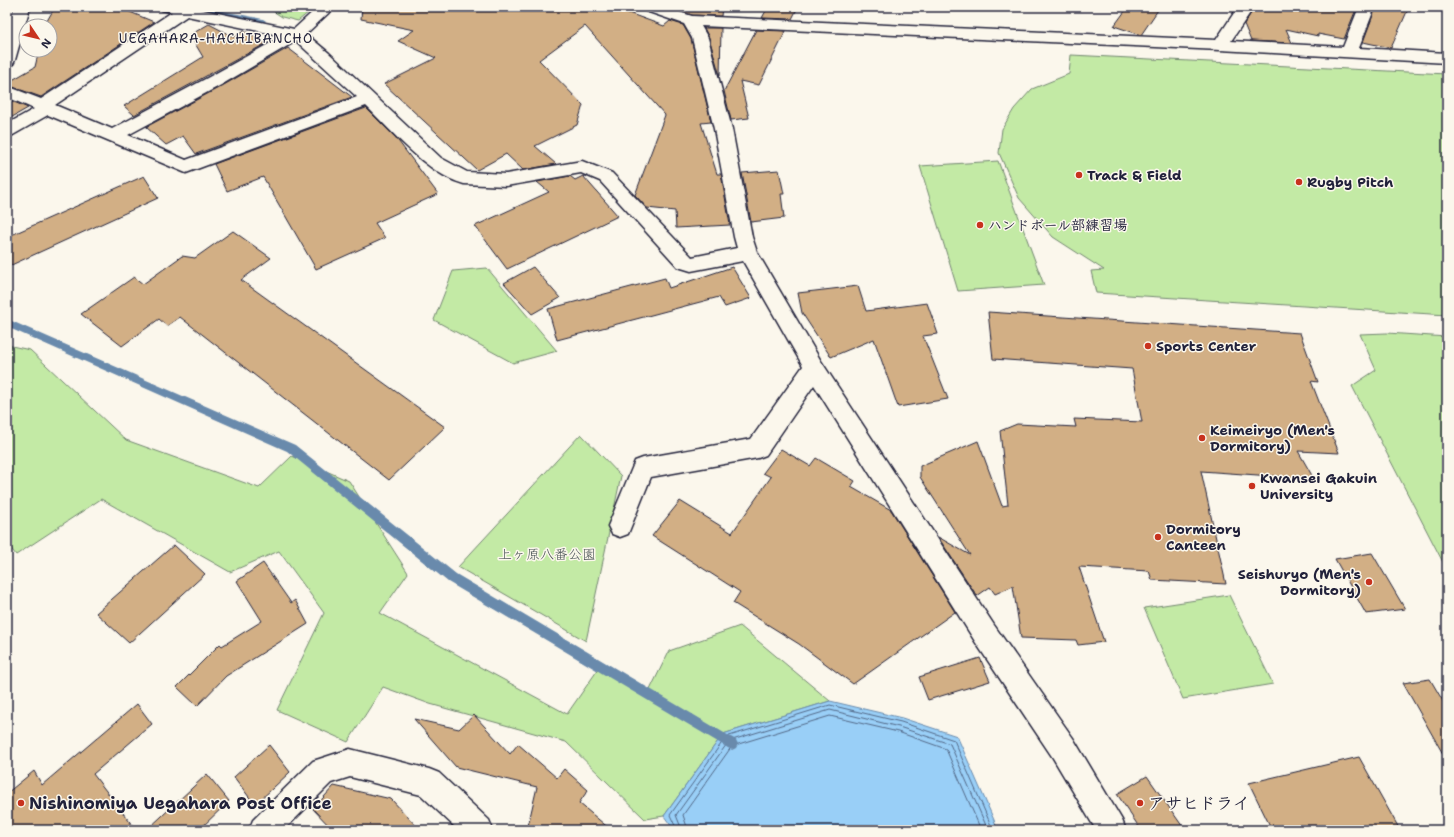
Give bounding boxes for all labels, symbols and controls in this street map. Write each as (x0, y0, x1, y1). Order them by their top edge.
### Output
north arrow (18, 18, 58, 58)
district label: UEGAHARA-HACHIBANCHO (119, 30, 313, 47)
text: N (37, 36, 54, 52)
place label: Track & Field (1087, 166, 1182, 184)
marker: Track & Field (1074, 170, 1084, 180)
place label: Rugby Pitch (1307, 173, 1393, 191)
marker: Rugby Pitch (1294, 177, 1304, 187)
place label: ハンドボール部練習場 (988, 216, 1127, 234)
marker: ハンドボール部練習場 (975, 220, 985, 230)
place label: Sports Center (1156, 337, 1257, 355)
marker: Sports Center (1143, 341, 1153, 351)
place label: Keimeiryo (Men's Dormitory) (1210, 421, 1335, 455)
marker: Keimeiryo (Men's Dormitory) (1197, 433, 1207, 443)
place label: Kwansei Gakuin University (1260, 469, 1377, 503)
marker: Kwansei Gakuin University (1247, 481, 1257, 491)
place label: Dormitory Canteen (1166, 520, 1241, 554)
marker: Dormitory Canteen (1153, 532, 1163, 542)
park label: 上ヶ原八番公園 (498, 545, 596, 563)
place label: Seishuryo (Men's Dormitory) (1238, 565, 1361, 599)
marker: Seishuryo (Men's Dormitory) (1364, 577, 1374, 587)
place label: Nishinomiya Uegahara Post Office (29, 792, 332, 814)
place label: アサヒドライ (1148, 792, 1250, 814)
marker: Nishinomiya Uegahara Post Office (16, 798, 26, 808)
marker: アサヒドライ (1135, 798, 1145, 808)

